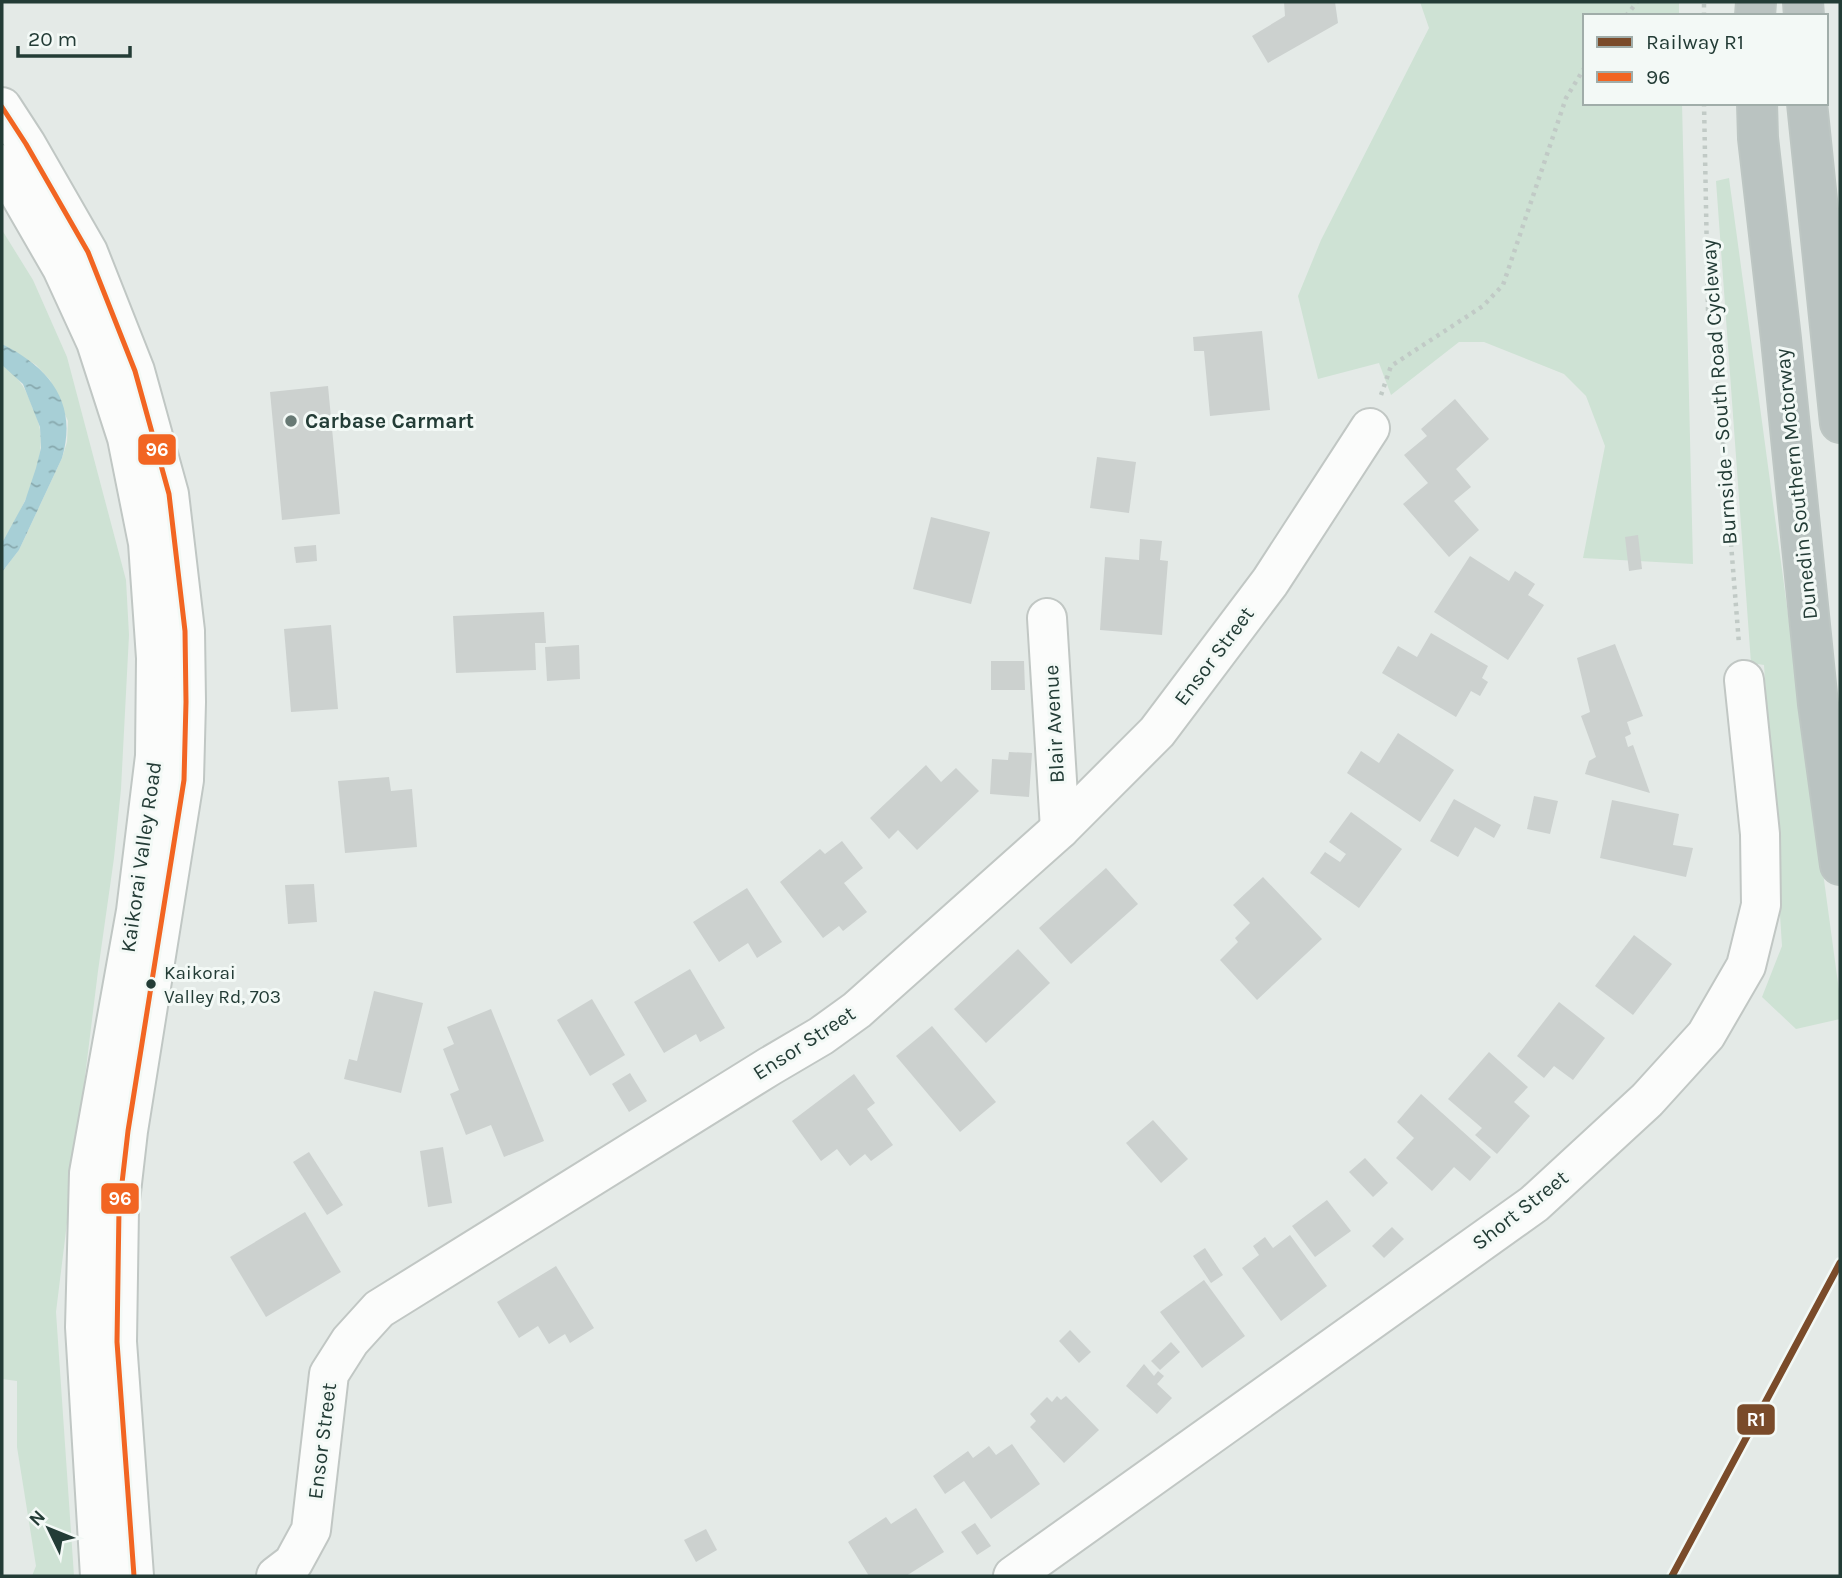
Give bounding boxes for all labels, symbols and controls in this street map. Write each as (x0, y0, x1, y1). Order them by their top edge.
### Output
scale bar (18, 14, 130, 58)
legend (1583, 14, 1828, 105)
text: 20 m (28, 27, 77, 51)
text: Railway R1 (1646, 30, 1744, 54)
text: 96 (1646, 65, 1670, 89)
street label: Burnside - South Road Cycleway (1696, 238, 1742, 546)
street label: Dunedin Southern Motorway (1770, 347, 1822, 621)
place label: Carbase Carmart (305, 409, 474, 433)
marker: Carbase Carmart (283, 413, 299, 429)
line badge: 96 (137, 433, 177, 466)
text: 96 (145, 439, 169, 461)
street label: Ensor Street (1169, 602, 1259, 710)
street label: Blair Avenue (1039, 664, 1069, 784)
street label: Kaikorai Valley Road (116, 760, 166, 954)
place label: Kaikorai Valley Rd, 703 (164, 962, 281, 1008)
marker: Kaikorai Valley Rd, 703 (144, 977, 158, 991)
street label: Ensor Street (748, 1001, 860, 1085)
street label: Short Street (1467, 1165, 1573, 1255)
line badge: 96 (100, 1182, 140, 1215)
text: 96 (108, 1188, 132, 1210)
street label: Ensor Street (303, 1381, 341, 1501)
line badge: R1 (1736, 1403, 1776, 1436)
text: R1 (1746, 1409, 1766, 1431)
north arrow (14, 1494, 84, 1564)
text: N (25, 1506, 50, 1531)

